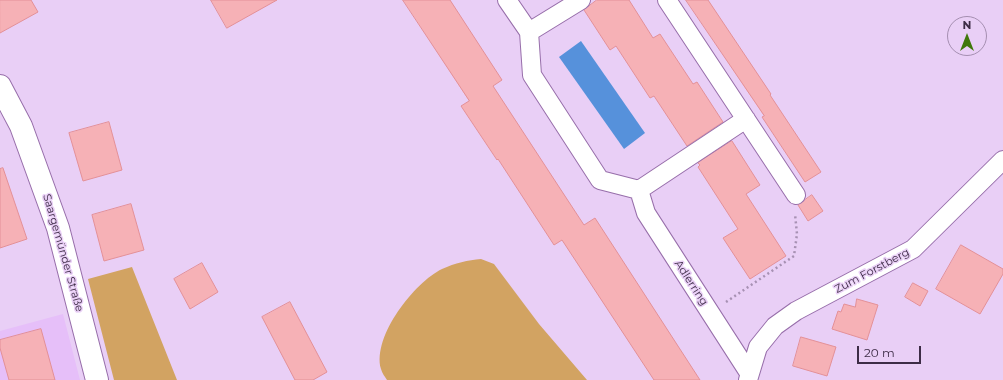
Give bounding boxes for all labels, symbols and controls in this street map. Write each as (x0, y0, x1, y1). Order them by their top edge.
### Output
north arrow (947, 16, 987, 56)
text: N (963, 18, 971, 32)
street label: Saargemünder Straße (40, 193, 86, 313)
street label: Zum Forstberg (832, 246, 912, 296)
street label: Adlerring (671, 258, 711, 308)
scale bar (859, 338, 923, 364)
text: 20 m (864, 345, 895, 360)

